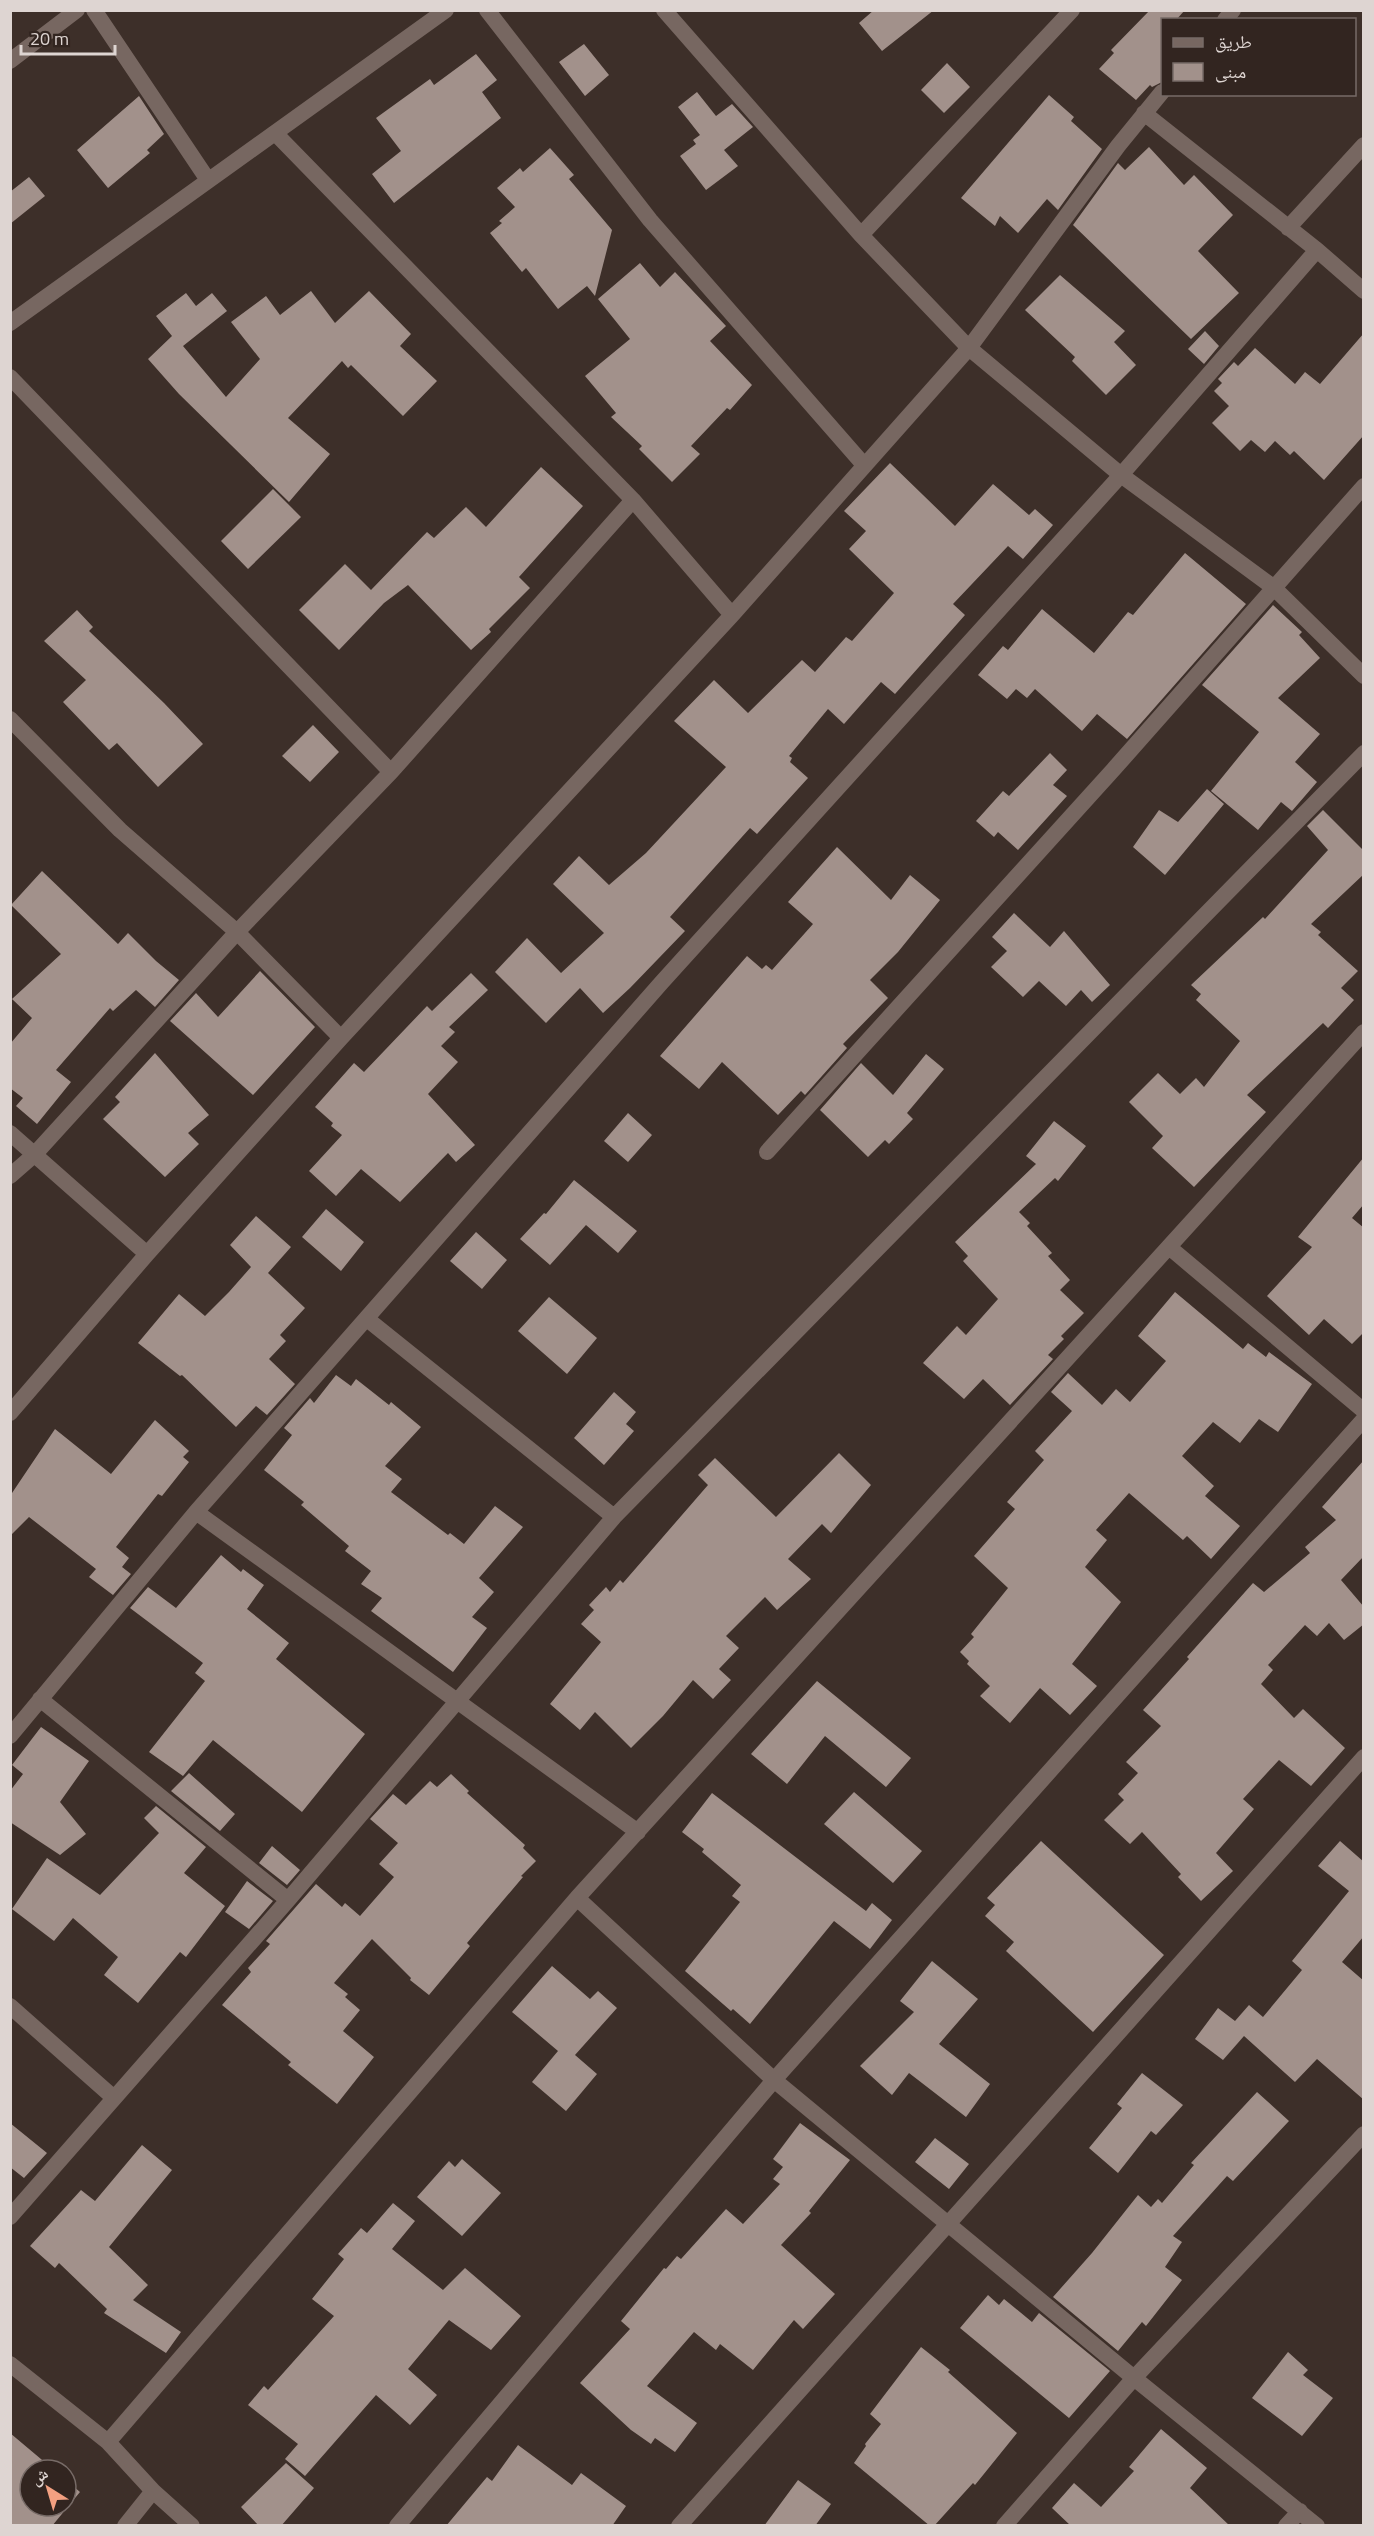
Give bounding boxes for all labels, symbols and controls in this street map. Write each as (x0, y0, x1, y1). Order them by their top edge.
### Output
scale bar (21, 18, 116, 56)
legend (1161, 18, 1356, 96)
text: 20 m (30, 25, 69, 52)
text: طريق (1215, 28, 1252, 55)
text: مبنى (1215, 58, 1246, 85)
north arrow (18, 2458, 78, 2518)
text: ش (25, 2461, 53, 2491)

